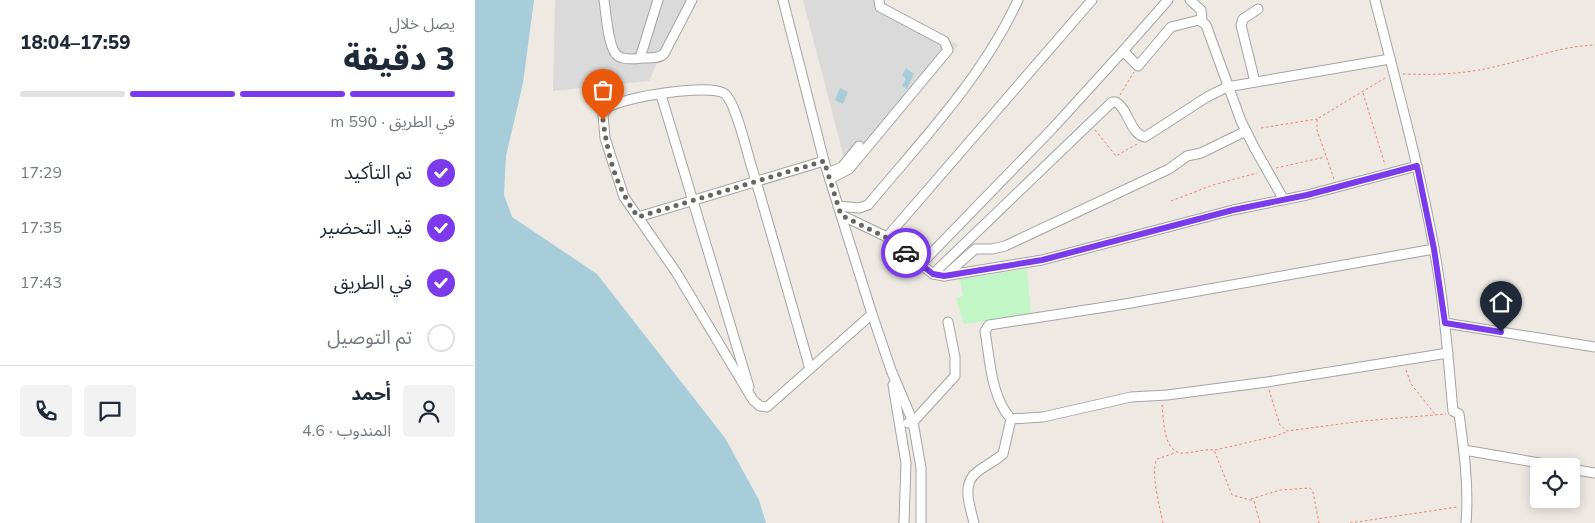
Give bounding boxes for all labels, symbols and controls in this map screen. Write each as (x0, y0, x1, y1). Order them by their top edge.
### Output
text: يصل خلال (389, 13, 455, 35)
text: 17:59–18:04 (20, 30, 131, 56)
text: 3 دقيقة (343, 38, 455, 81)
pin (582, 69, 624, 120)
icon: bag (589, 76, 617, 104)
text: في الطريق · 590 m (331, 111, 455, 133)
icon: check (427, 159, 455, 187)
text: تم التأكيد (344, 160, 412, 186)
text: 17:29 (20, 162, 62, 184)
icon: check (427, 214, 455, 242)
text: قيد التحضير (320, 215, 412, 241)
text: 17:35 (20, 217, 62, 239)
courier (881, 228, 931, 278)
icon: car (892, 239, 920, 267)
icon: check (427, 269, 455, 297)
text: في الطريق (334, 270, 412, 296)
text: 17:43 (20, 272, 62, 294)
pin (1480, 281, 1522, 332)
icon: home (1487, 288, 1515, 316)
text: تم التوصيل (327, 325, 412, 351)
text: أحمد (351, 381, 391, 407)
button: phone (20, 385, 72, 437)
button: chat (84, 385, 136, 437)
button: person (403, 385, 455, 437)
text: المندوب · 4.6 (302, 420, 391, 442)
map controls (1530, 458, 1580, 508)
button: locate (1530, 458, 1580, 508)

